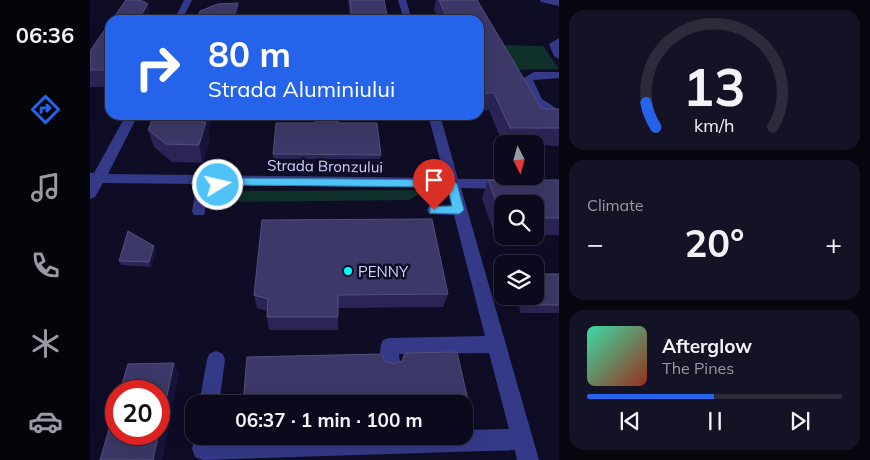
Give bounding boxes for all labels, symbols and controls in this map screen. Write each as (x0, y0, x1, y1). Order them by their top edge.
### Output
text: 06:36 (16, 21, 74, 49)
text: 80 m (208, 32, 291, 76)
icon: right (125, 35, 190, 100)
text: 13 (683, 54, 746, 119)
text: Strada Aluminiului (208, 75, 395, 103)
icon: directions (28, 92, 63, 127)
text: km/h (694, 114, 735, 136)
north arrow (494, 135, 544, 185)
map controls (494, 135, 544, 305)
street label: Strada Bronzului (267, 155, 383, 177)
position arrow (191, 158, 243, 210)
pin (413, 159, 455, 210)
icon: arrive (420, 166, 448, 194)
icon: music (28, 170, 63, 205)
button: search (494, 195, 544, 245)
text: Climate (587, 195, 643, 215)
text: 20° (684, 219, 745, 267)
text: − (587, 226, 604, 261)
text: + (825, 226, 842, 261)
icon: phone (28, 248, 63, 283)
button: layers (494, 255, 544, 305)
place label: PENNY (358, 262, 409, 281)
marker: PENNY (342, 265, 354, 277)
icon: climate (28, 326, 63, 361)
text: Afterglow (662, 334, 752, 358)
text: The Pines (662, 358, 734, 378)
speed limit sign: 20 (105, 380, 170, 445)
icon: car (28, 404, 63, 439)
icon: previous (616, 407, 644, 435)
icon: pause (701, 407, 729, 435)
icon: next (786, 407, 814, 435)
text: 06:37 · 1 min · 100 m (235, 408, 423, 432)

